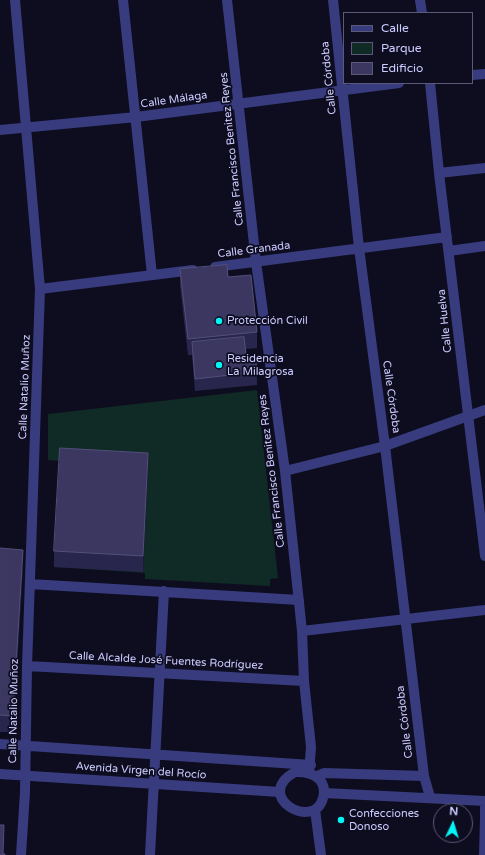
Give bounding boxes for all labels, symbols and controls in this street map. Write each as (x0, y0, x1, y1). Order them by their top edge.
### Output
legend (343, 12, 473, 84)
text: Calle (381, 21, 409, 35)
street label: Calle Córdoba (319, 41, 339, 115)
text: Parque (381, 41, 422, 55)
text: Edificio (381, 61, 423, 75)
street label: Calle Francisco Benitez Reyes (217, 72, 247, 226)
street label: Calle Málaga (140, 89, 208, 111)
street label: Calle Granada (217, 239, 291, 261)
street label: Calle Huelva (435, 288, 455, 354)
place label: Protección Civil (227, 314, 308, 328)
marker: Protección Civil (214, 316, 224, 326)
street label: Calle Natalio Muñoz (17, 334, 33, 440)
place label: Residencia La Milagrosa (227, 352, 294, 378)
marker: Residencia La Milagrosa (214, 360, 224, 370)
street label: Calle Córdoba (379, 360, 403, 434)
street label: Calle Francisco Benitez Reyes (256, 394, 288, 548)
street label: Calle Alcalde José Fuentes Rodríguez (69, 649, 263, 673)
street label: Calle Natalio Muñoz (6, 659, 22, 763)
street label: Calle Córdoba (394, 685, 416, 759)
street label: Avenida Virgen del Rocío (75, 760, 207, 782)
north arrow (433, 803, 473, 843)
text: N (449, 805, 459, 818)
place label: Confecciones Donoso (349, 807, 419, 833)
marker: Confecciones Donoso (336, 815, 346, 825)

